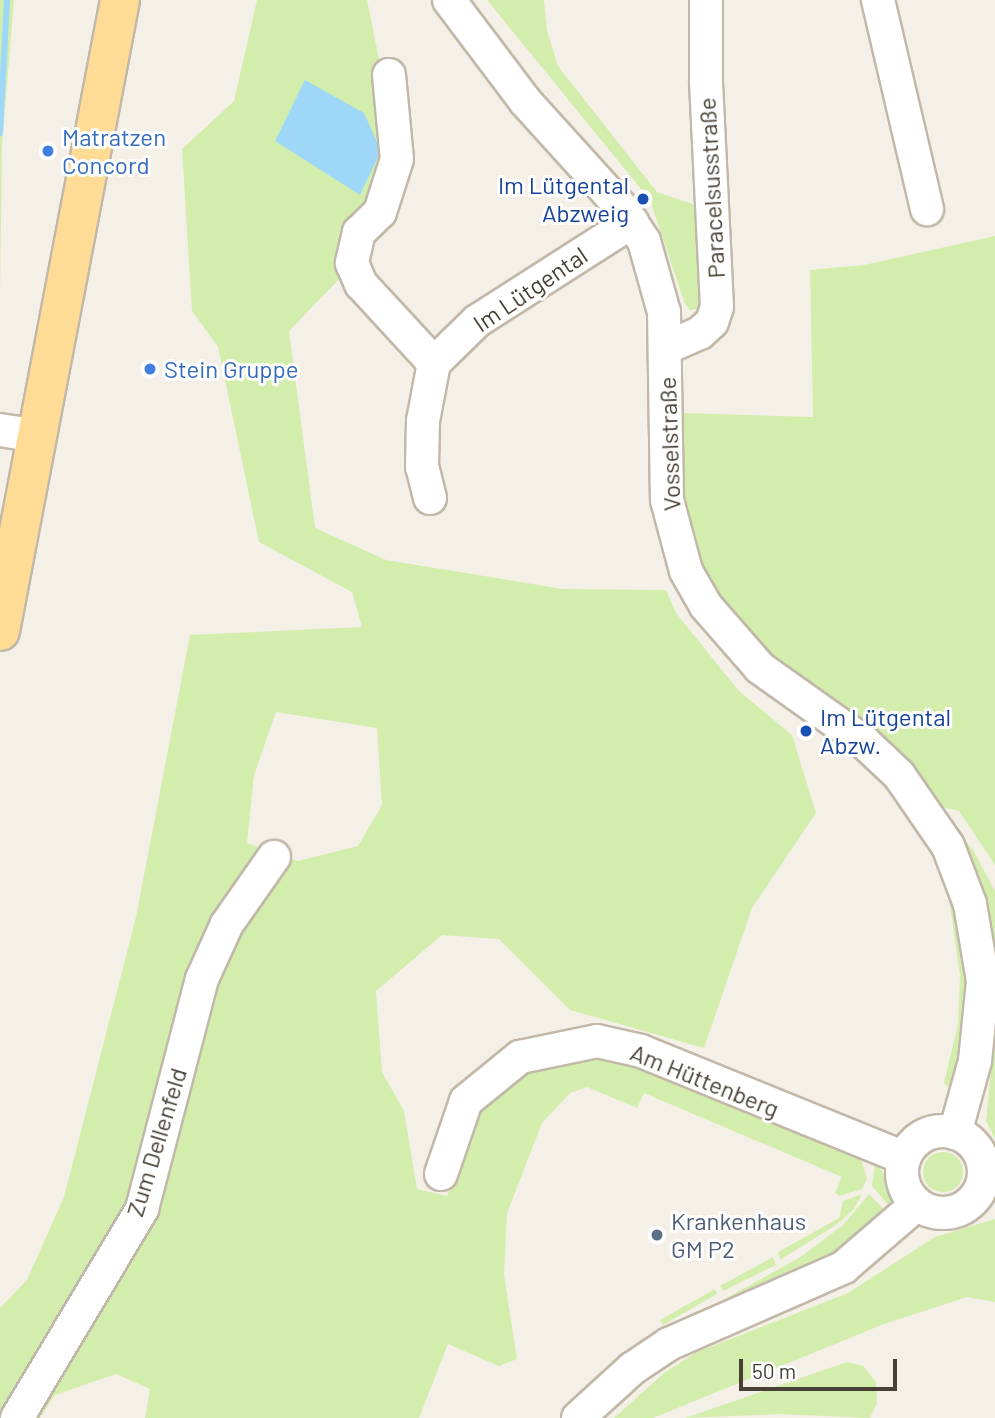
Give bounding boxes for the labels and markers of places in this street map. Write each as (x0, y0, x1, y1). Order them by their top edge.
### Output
place label: Matratzen Concord (62, 123, 166, 179)
marker: Matratzen Concord (40, 143, 56, 159)
place label: Im Lütgental Abzweig (498, 171, 629, 227)
marker: Im Lütgental Abzweig (635, 191, 651, 207)
place label: Stein Gruppe (164, 355, 298, 383)
marker: Stein Gruppe (142, 361, 158, 377)
place label: Im Lütgental Abzw. (820, 703, 951, 759)
marker: Im Lütgental Abzw. (798, 723, 814, 739)
place label: Krankenhaus GM P2 (671, 1207, 806, 1263)
marker: Krankenhaus GM P2 (649, 1227, 665, 1243)

